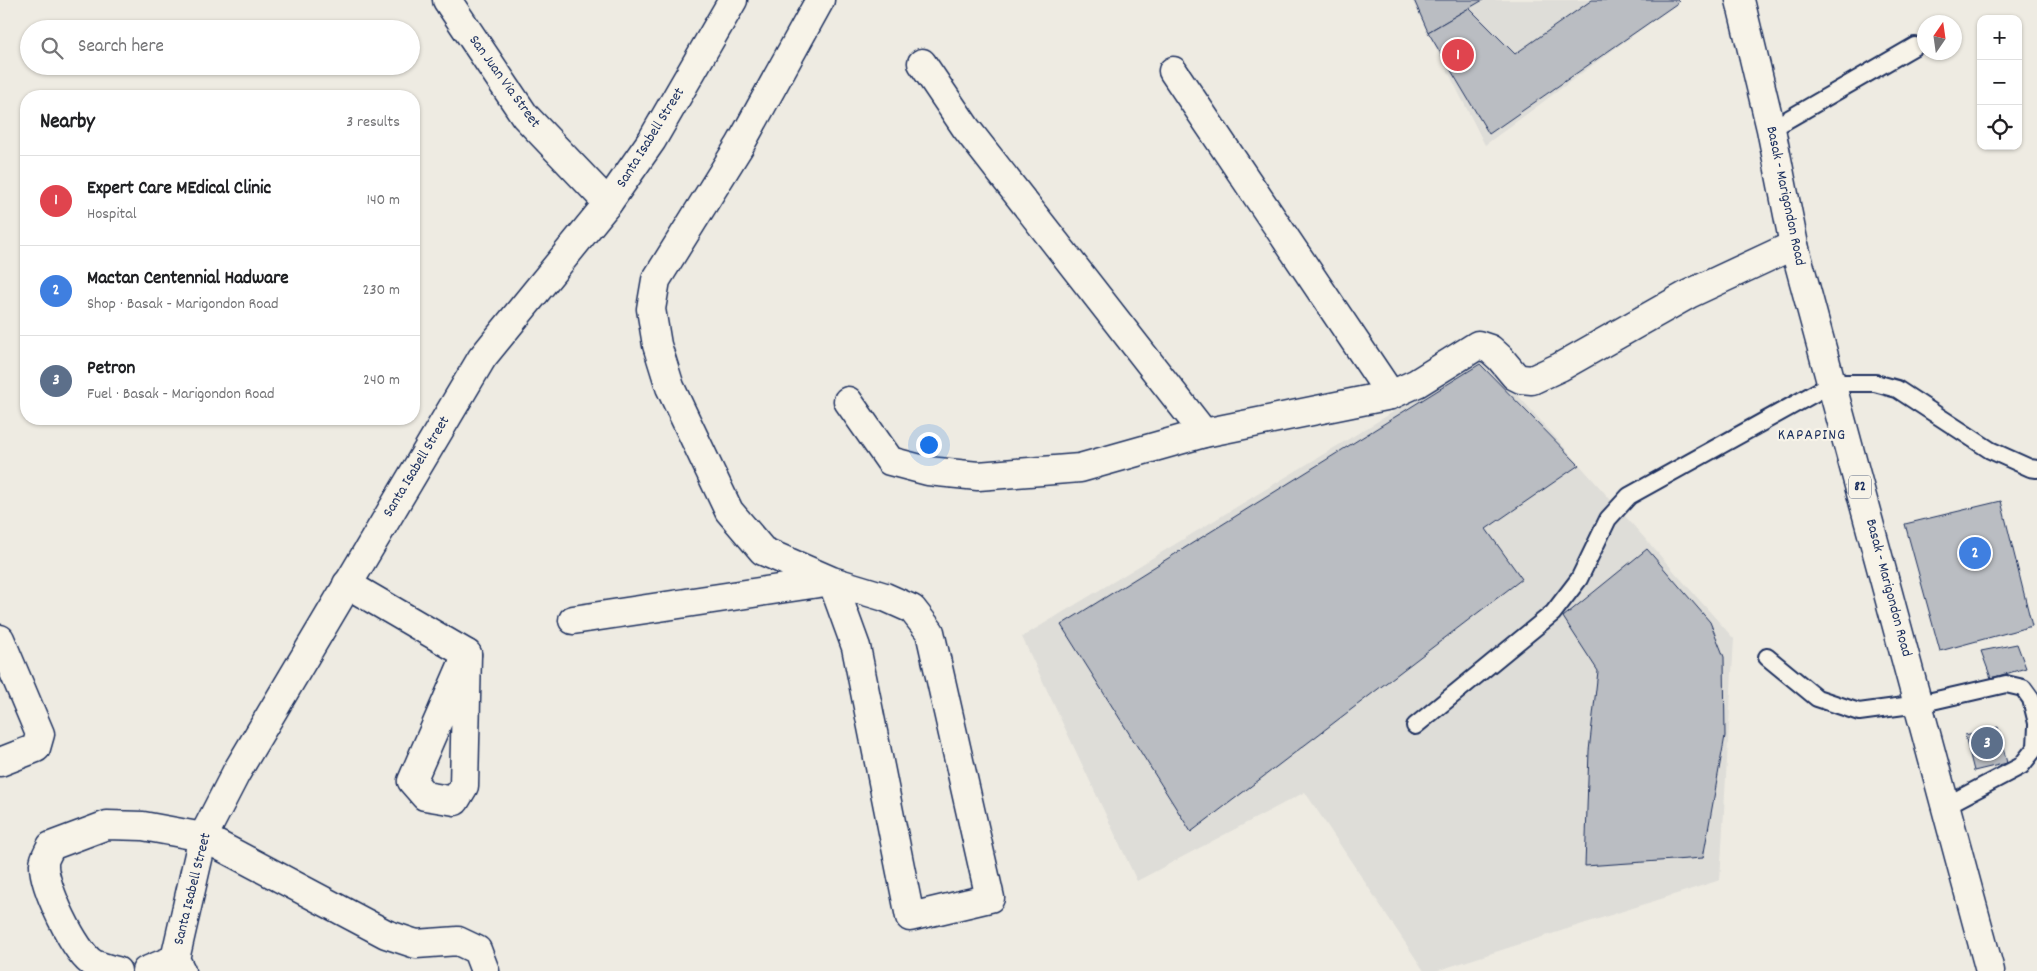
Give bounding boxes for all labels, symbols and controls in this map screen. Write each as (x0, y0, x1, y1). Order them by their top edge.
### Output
north arrow (1917, 15, 1962, 60)
map controls (1977, 15, 2022, 150)
button: + (1977, 15, 2022, 60)
search box (20, 20, 420, 75)
street label: San Juan Via Street (463, 31, 546, 133)
icon: search (38, 34, 66, 62)
text: Search here (78, 34, 164, 61)
pin: 1 (1442, 36, 1474, 74)
button: − (1977, 60, 2022, 105)
street label: Santa Isabell Street (611, 83, 691, 192)
button: locate (1977, 105, 2022, 150)
text: Nearby (40, 108, 95, 138)
text: 3 results (346, 111, 400, 134)
street label: Basak - Marigondon Road (1759, 124, 1811, 268)
text: Expert Care MEdical Clinic (87, 176, 271, 203)
text: 1 (54, 189, 58, 212)
text: 140 m (366, 189, 400, 212)
text: Hospital (87, 203, 137, 226)
text: Mactan Centennial Hadware (87, 266, 289, 293)
text: 2 (53, 279, 60, 302)
text: 230 m (363, 279, 400, 302)
text: Shop · Basak - Marigondon Road (87, 293, 278, 316)
text: Petron (87, 356, 135, 383)
text: 3 (52, 369, 60, 392)
text: 240 m (363, 369, 400, 392)
text: Fuel · Basak - Marigondon Road (87, 383, 274, 406)
street label: Santa Isabell Street (378, 412, 456, 522)
district label: KAPAPING (1778, 424, 1846, 447)
your location (916, 432, 942, 458)
road number: 82 (1849, 476, 1871, 498)
street label: Basak - Marigondon Road (1859, 517, 1917, 659)
pin: 2 (1959, 534, 1991, 572)
pin: 3 (1971, 724, 2003, 762)
street label: Santa Isabell Street (168, 830, 218, 947)

